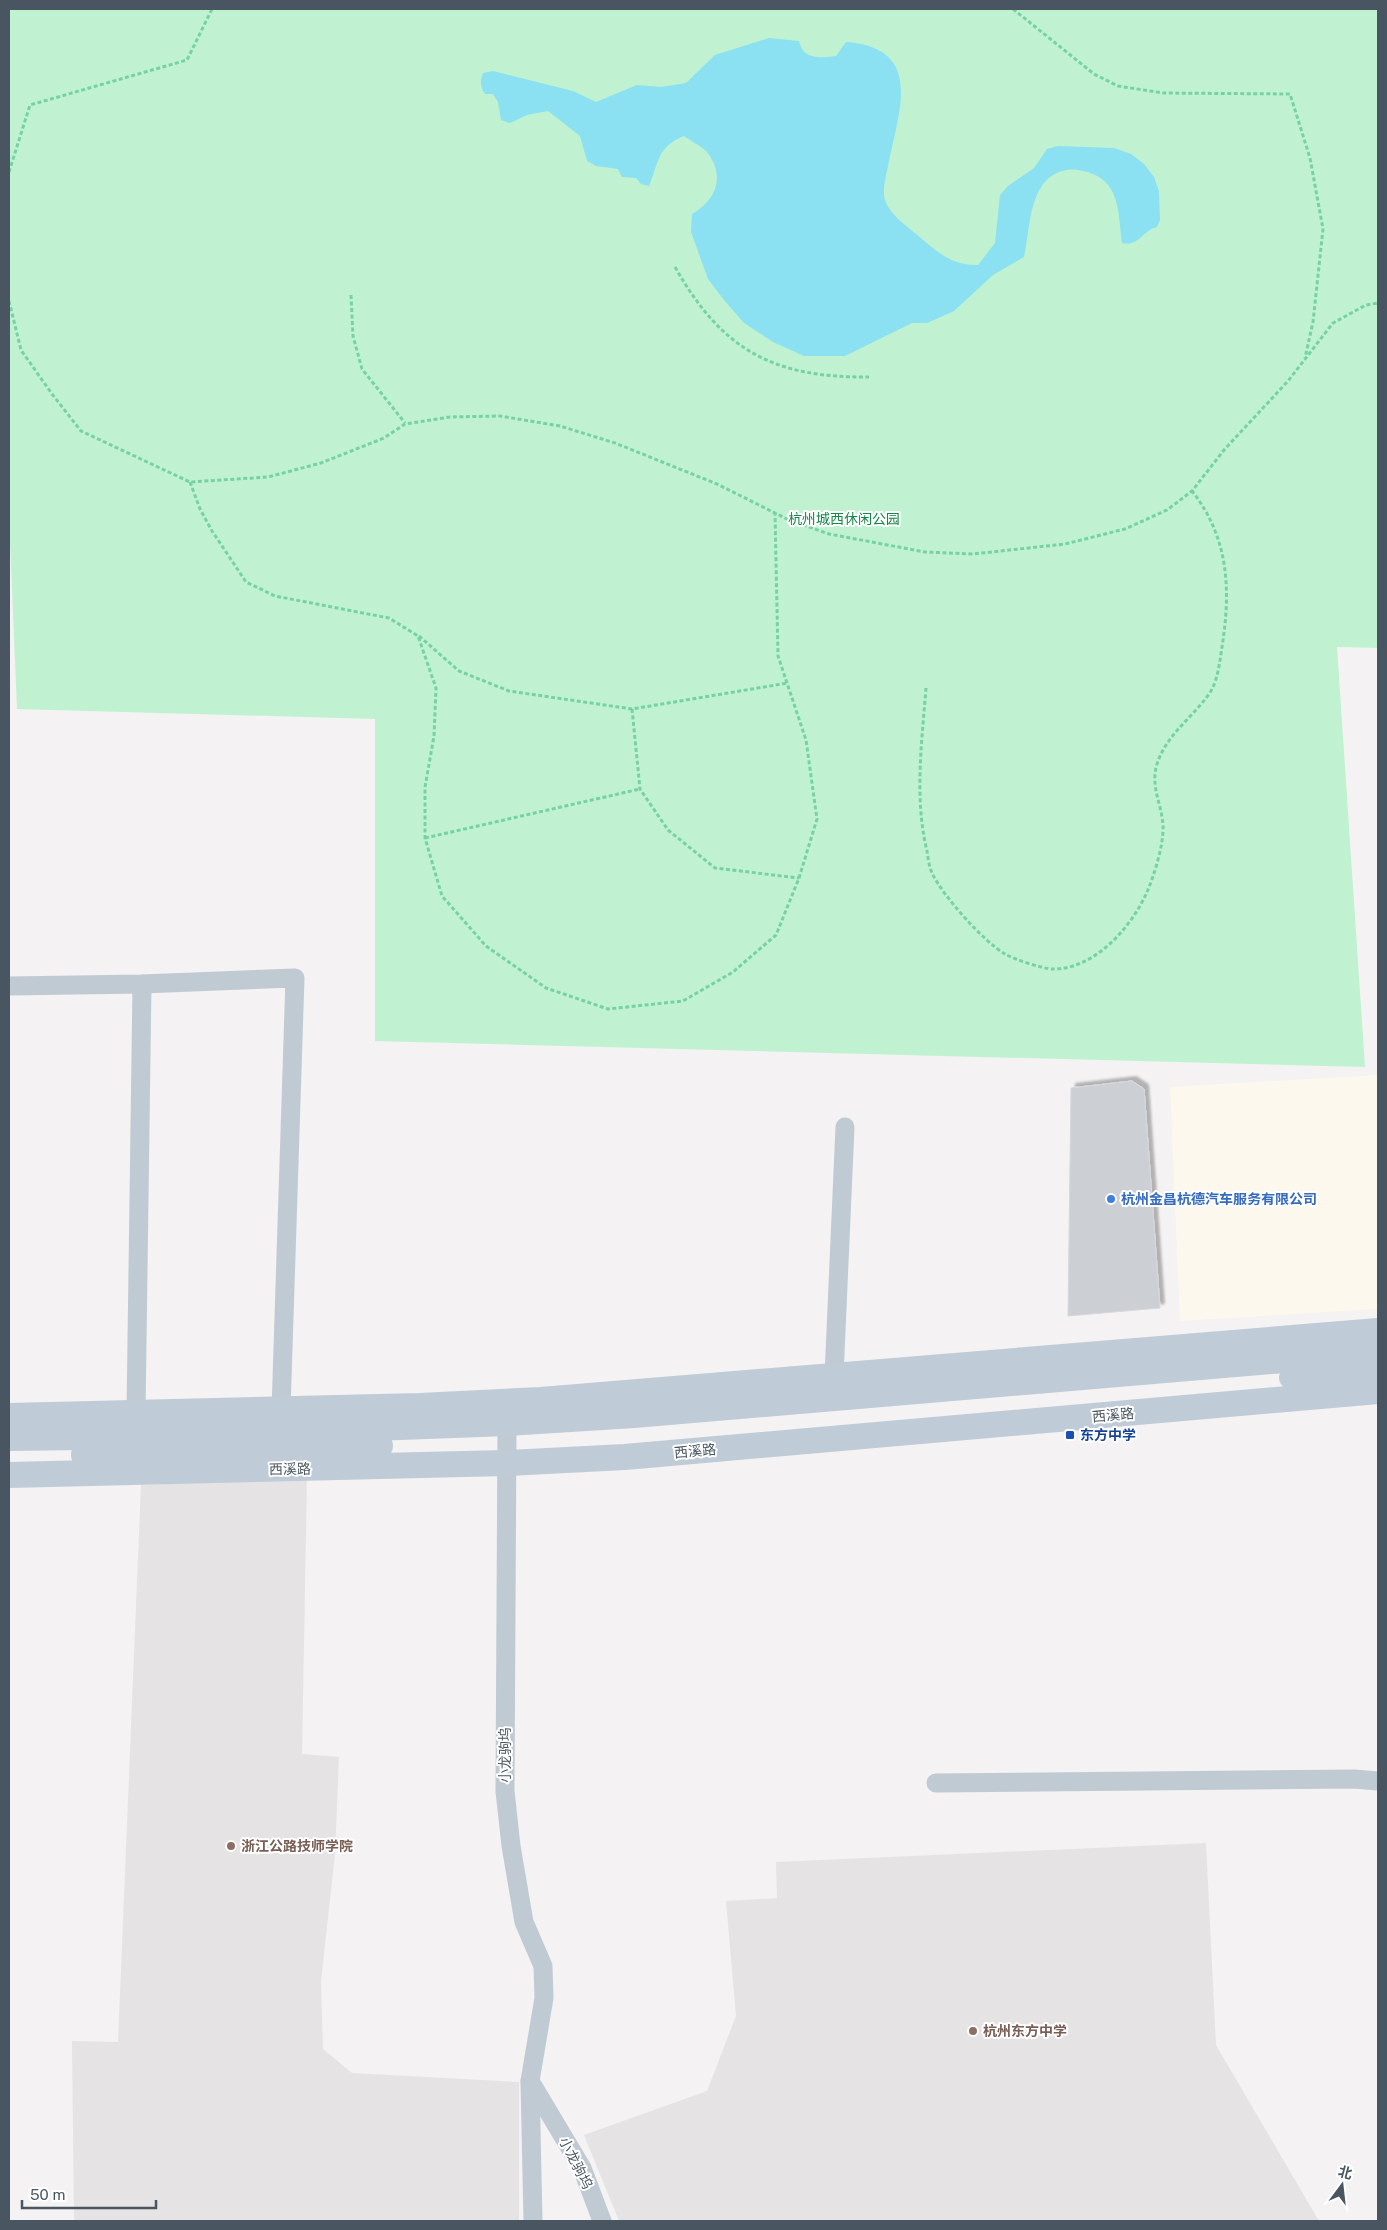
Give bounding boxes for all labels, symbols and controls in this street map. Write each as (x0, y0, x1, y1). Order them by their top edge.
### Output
park label: 杭州城西休闲公园 (788, 511, 900, 527)
place label: 杭州金昌杭德汽车服务有限公司 (1121, 1191, 1317, 1207)
marker: 杭州金昌杭德汽车服务有限公司 (1105, 1193, 1117, 1205)
street label: 西溪路 (1091, 1405, 1135, 1425)
place label: 东方中学 (1080, 1427, 1136, 1443)
marker: 东方中学 (1064, 1429, 1076, 1441)
street label: 西溪路 (673, 1441, 717, 1461)
street label: 西溪路 (269, 1461, 311, 1477)
street label: 小龙驹坞 (497, 1727, 513, 1783)
place label: 浙江公路技师学院 (241, 1838, 353, 1854)
marker: 浙江公路技师学院 (225, 1840, 237, 1852)
place label: 杭州东方中学 (983, 2023, 1067, 2039)
marker: 杭州东方中学 (967, 2025, 979, 2037)
street label: 小龙驹坞 (556, 2134, 596, 2192)
north arrow (1317, 2160, 1367, 2210)
text: 北 (1337, 2163, 1354, 2182)
scale bar (22, 2178, 156, 2210)
text: 50 m (30, 2186, 65, 2203)

